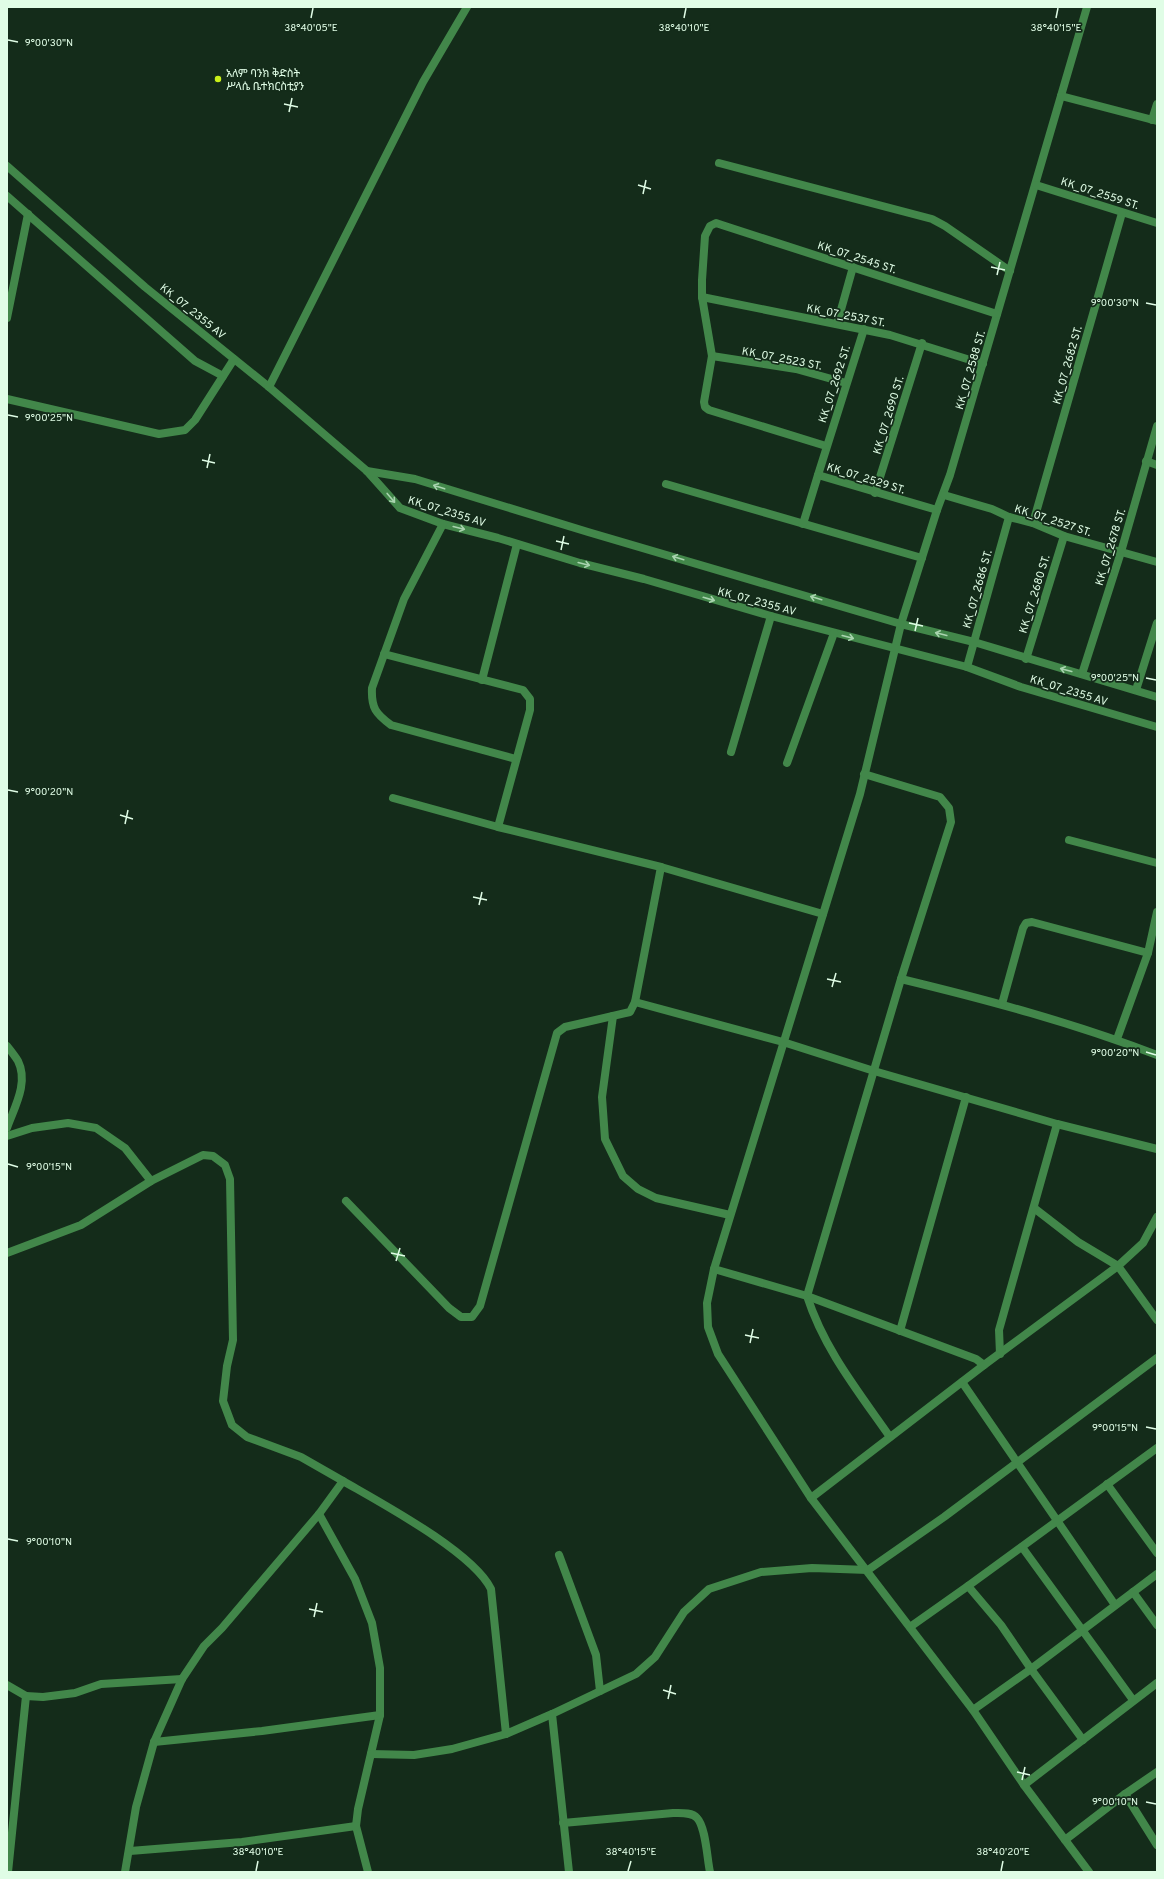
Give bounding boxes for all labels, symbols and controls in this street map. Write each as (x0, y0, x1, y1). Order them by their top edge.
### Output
text: 38°40'05"E (284, 22, 338, 35)
text: 38°40'10"E (658, 22, 710, 35)
text: 38°40'15"E (1031, 22, 1081, 35)
text: 9°00'30"N (25, 37, 73, 50)
place label: አለም ባንክ ቅድስት ሥላሴ ቤተክርስቲያን (226, 67, 305, 94)
marker: አለም ባንክ ቅድስት ሥላሴ ቤተክርስቲያን (213, 74, 223, 84)
street label: KK_07_2559 ST. (1059, 175, 1141, 213)
street label: KK_07_2545 ST. (816, 239, 898, 277)
street label: KK_07_2355 AV (157, 281, 228, 343)
text: 9°00'30"N (1091, 297, 1139, 310)
street label: KK_07_2537 ST. (805, 301, 886, 330)
street label: KK_07_2682 ST. (1050, 324, 1086, 406)
street label: KK_07_2588 ST. (953, 329, 989, 411)
street label: KK_07_2523 ST. (741, 344, 823, 374)
street label: KK_07_2692 ST. (816, 344, 854, 425)
street label: KK_07_2690 ST. (870, 375, 907, 456)
text: 9°00'25"N (25, 412, 73, 425)
street label: KK_07_2529 ST. (825, 460, 907, 498)
one-way arrow (434, 482, 446, 490)
one-way arrow (387, 493, 396, 504)
street label: KK_07_2355 AV (406, 493, 487, 530)
street label: KK_07_2527 ST. (1013, 502, 1093, 540)
street label: KK_07_2678 ST. (1093, 507, 1129, 587)
one-way arrow (452, 525, 465, 532)
street label: KK_07_2686 ST. (960, 548, 996, 630)
street label: KK_07_2680 ST. (1016, 553, 1054, 635)
one-way arrow (672, 554, 685, 561)
one-way arrow (577, 561, 590, 568)
street label: KK_07_2355 AV (716, 585, 797, 619)
one-way arrow (810, 594, 823, 601)
one-way arrow (702, 596, 715, 603)
one-way arrow (935, 629, 948, 637)
one-way arrow (841, 633, 854, 641)
one-way arrow (1060, 666, 1073, 673)
street label: KK_07_2355 AV (1028, 672, 1109, 709)
text: 9°00'25"N (1091, 672, 1139, 685)
text: 9°00'20"N (25, 786, 73, 799)
text: 9°00'20"N (1091, 1047, 1139, 1060)
text: 9°00'15"N (26, 1161, 72, 1174)
text: 9°00'15"N (1092, 1422, 1138, 1435)
text: 9°00'10"N (26, 1536, 72, 1549)
text: 9°00'10"N (1092, 1796, 1138, 1809)
text: 38°40'10"E (232, 1846, 284, 1859)
text: 38°40'15"E (606, 1846, 656, 1859)
text: 38°40'20"E (976, 1846, 1030, 1859)

